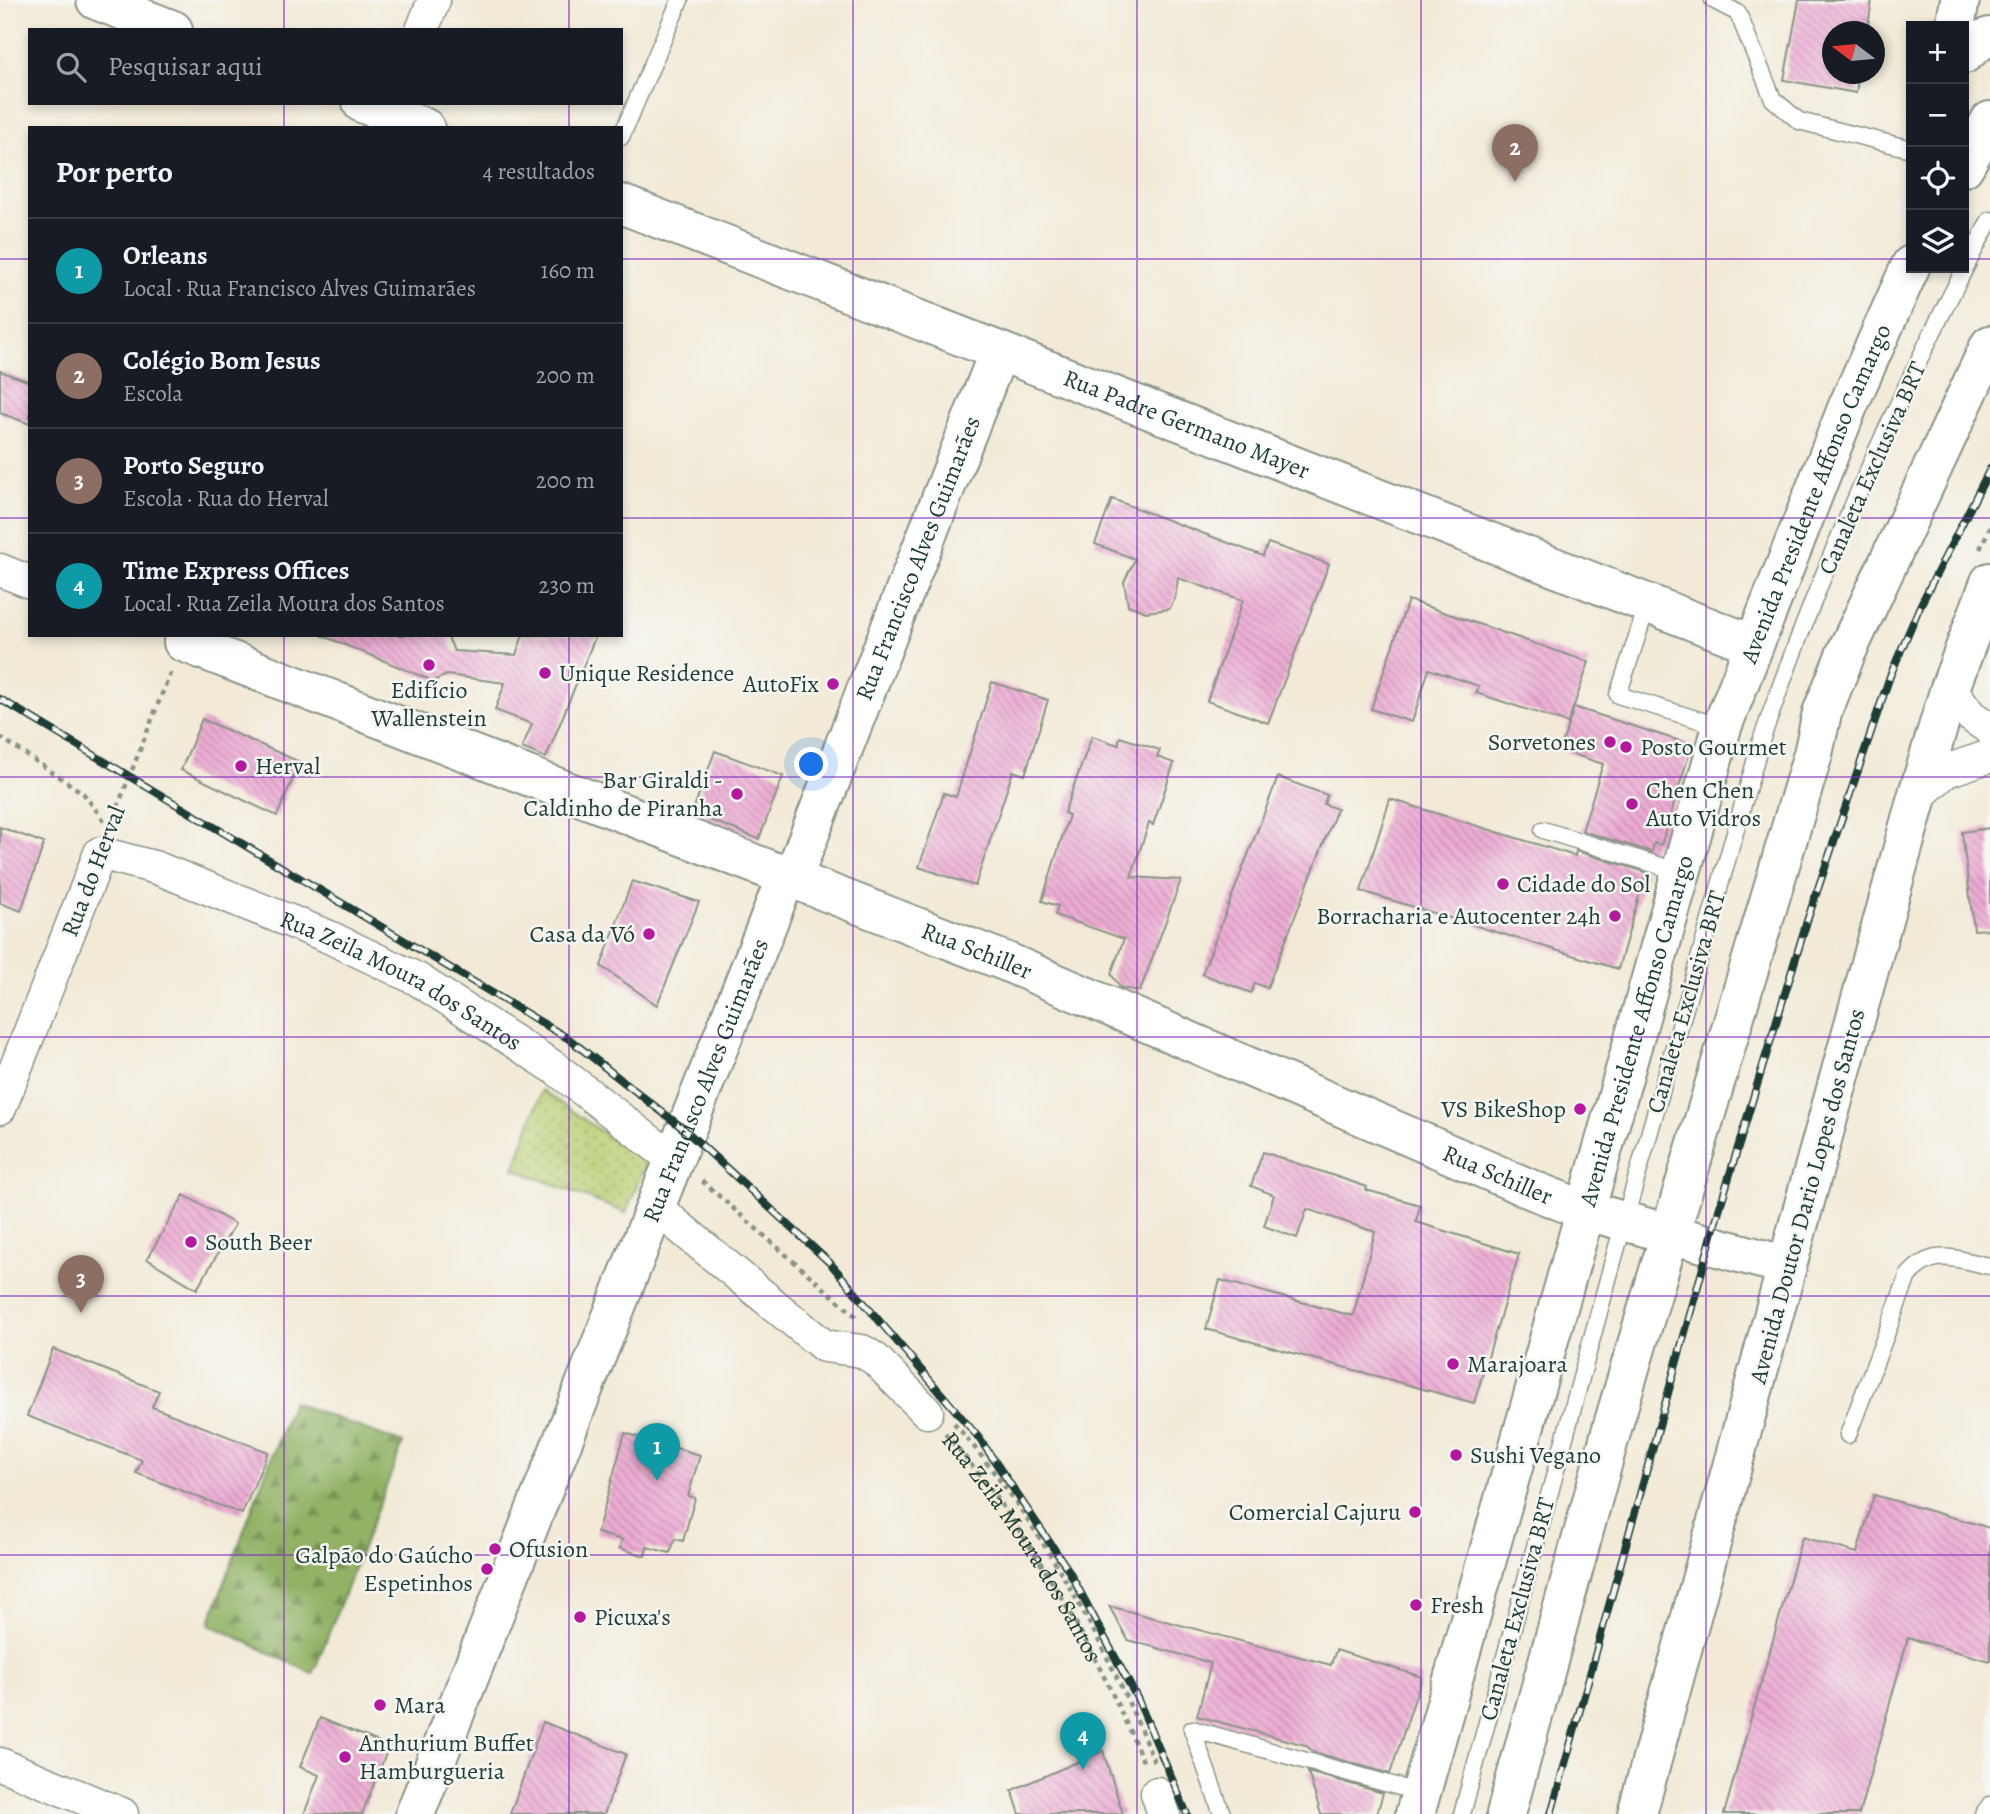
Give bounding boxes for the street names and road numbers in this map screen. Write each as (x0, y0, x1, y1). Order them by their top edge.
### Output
street label: Avenida Presidente Affonso Camargo (1732, 319, 1899, 669)
street label: Canaleta Exclusiva BRT (1811, 356, 1933, 580)
street label: Rua Padre Germano Mayer (1059, 362, 1315, 486)
street label: Rua Francisco Alves Guimarães (848, 411, 988, 705)
street label: Rua do Herval (53, 801, 133, 941)
street label: Avenida Presidente Affonso Camargo (1571, 851, 1701, 1211)
street label: Canaleta Exclusiva BRT (1639, 887, 1733, 1117)
street label: Rua Zeila Moura dos Santos (275, 903, 528, 1058)
street label: Rua Schiller (917, 914, 1037, 987)
street label: Rua Francisco Alves Guimarães (635, 934, 776, 1227)
street label: Avenida Doutor Dario Lopes dos Santos (1741, 1005, 1873, 1388)
street label: Rua Schiller (1438, 1137, 1557, 1212)
street label: Rua Zeila Moura dos Santos (935, 1425, 1110, 1668)
street label: Canaleta Exclusiva BRT (1472, 1494, 1562, 1724)

